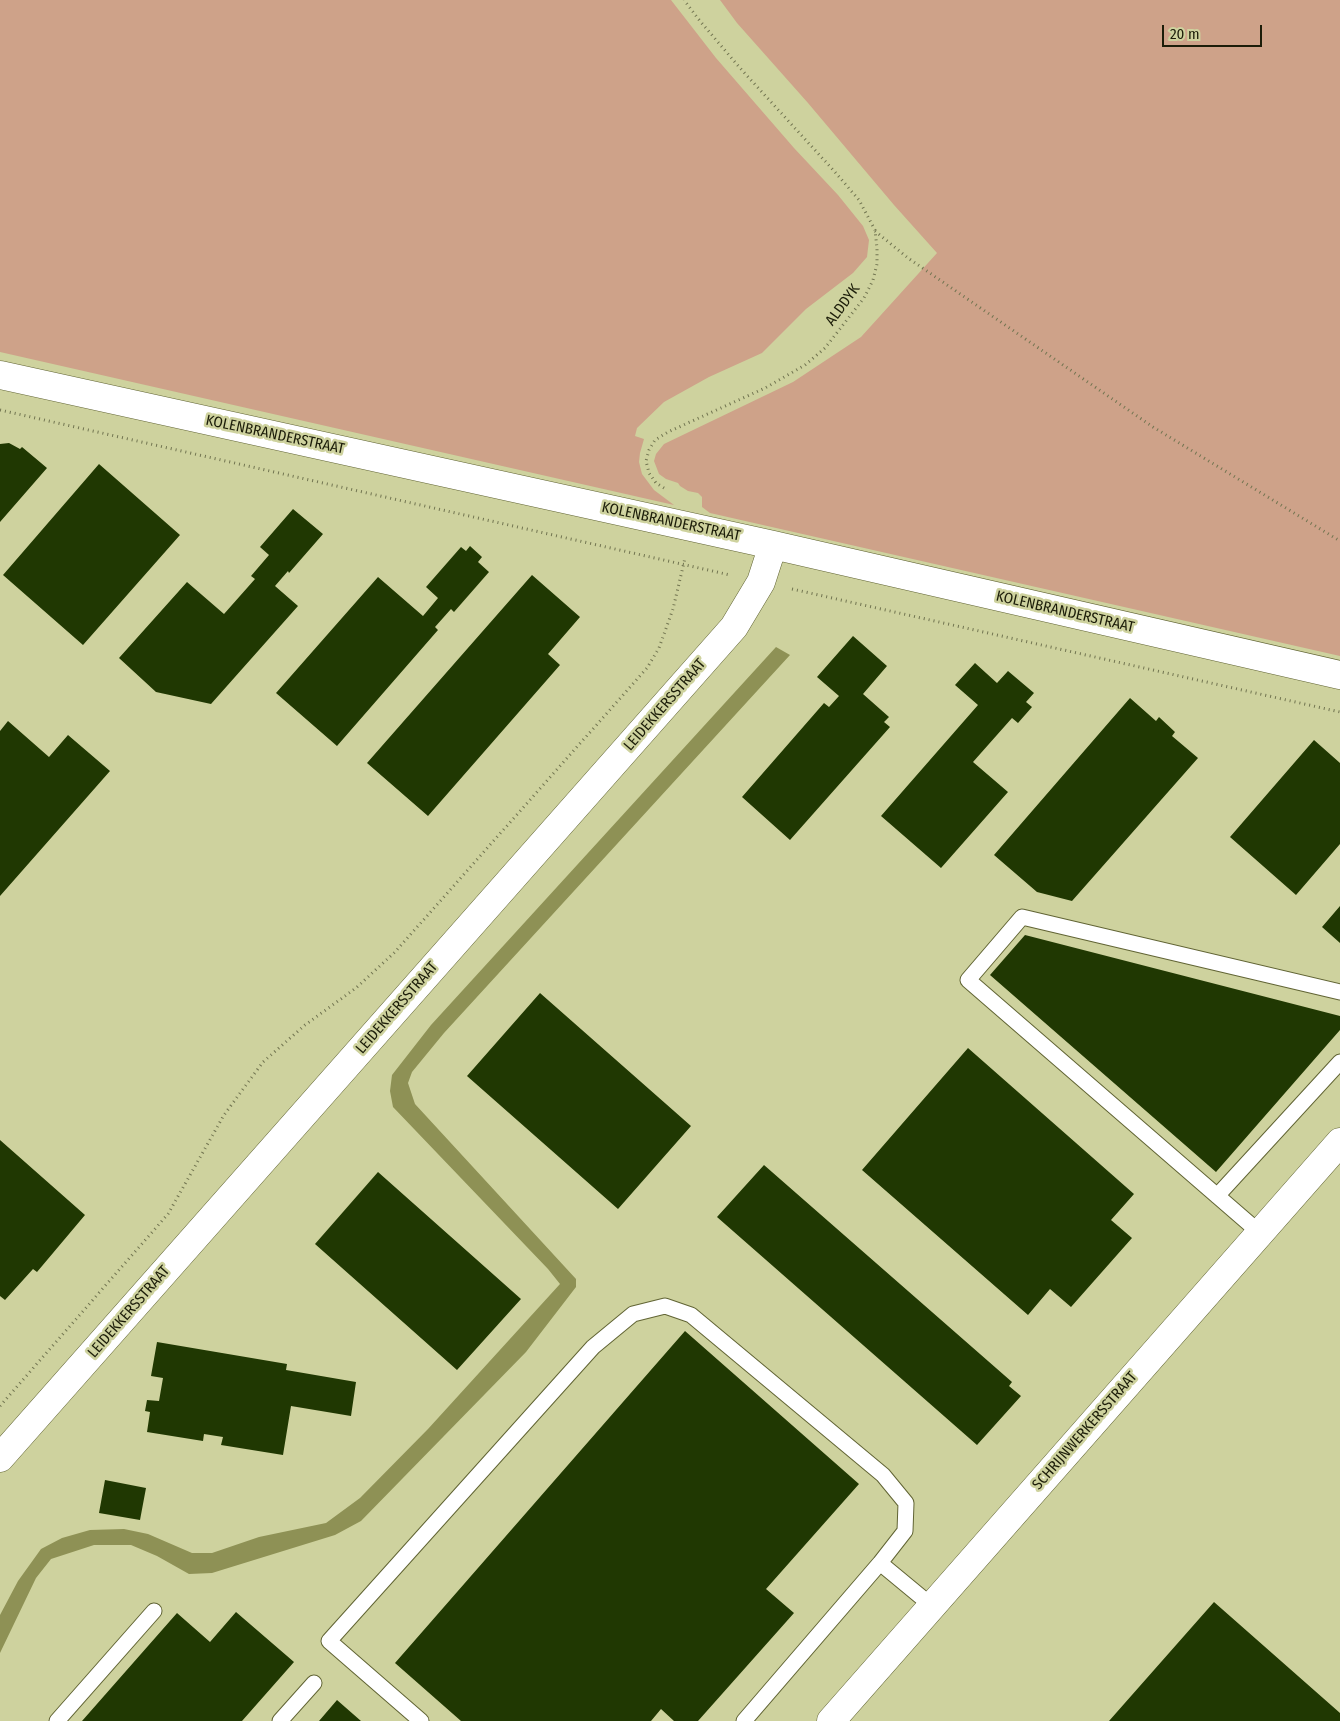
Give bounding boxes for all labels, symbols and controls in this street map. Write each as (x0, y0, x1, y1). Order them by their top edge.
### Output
scale bar (1165, 15, 1265, 47)
text: 20 m (1170, 25, 1200, 43)
street label: ALDDYK (822, 281, 864, 329)
street label: KOLENBRANDERSTRAAT (204, 412, 346, 458)
street label: KOLENBRANDERSTRAAT (600, 499, 742, 545)
street label: KOLENBRANDERSTRAAT (994, 587, 1136, 637)
street label: LEIDEKKERSSTRAAT (620, 655, 710, 755)
street label: LEIDEKKERSSTRAAT (352, 958, 442, 1058)
street label: LEIDEKKERSSTRAAT (84, 1262, 174, 1362)
street label: SCHRIJNWERKERSSTRAAT (1029, 1368, 1141, 1494)

